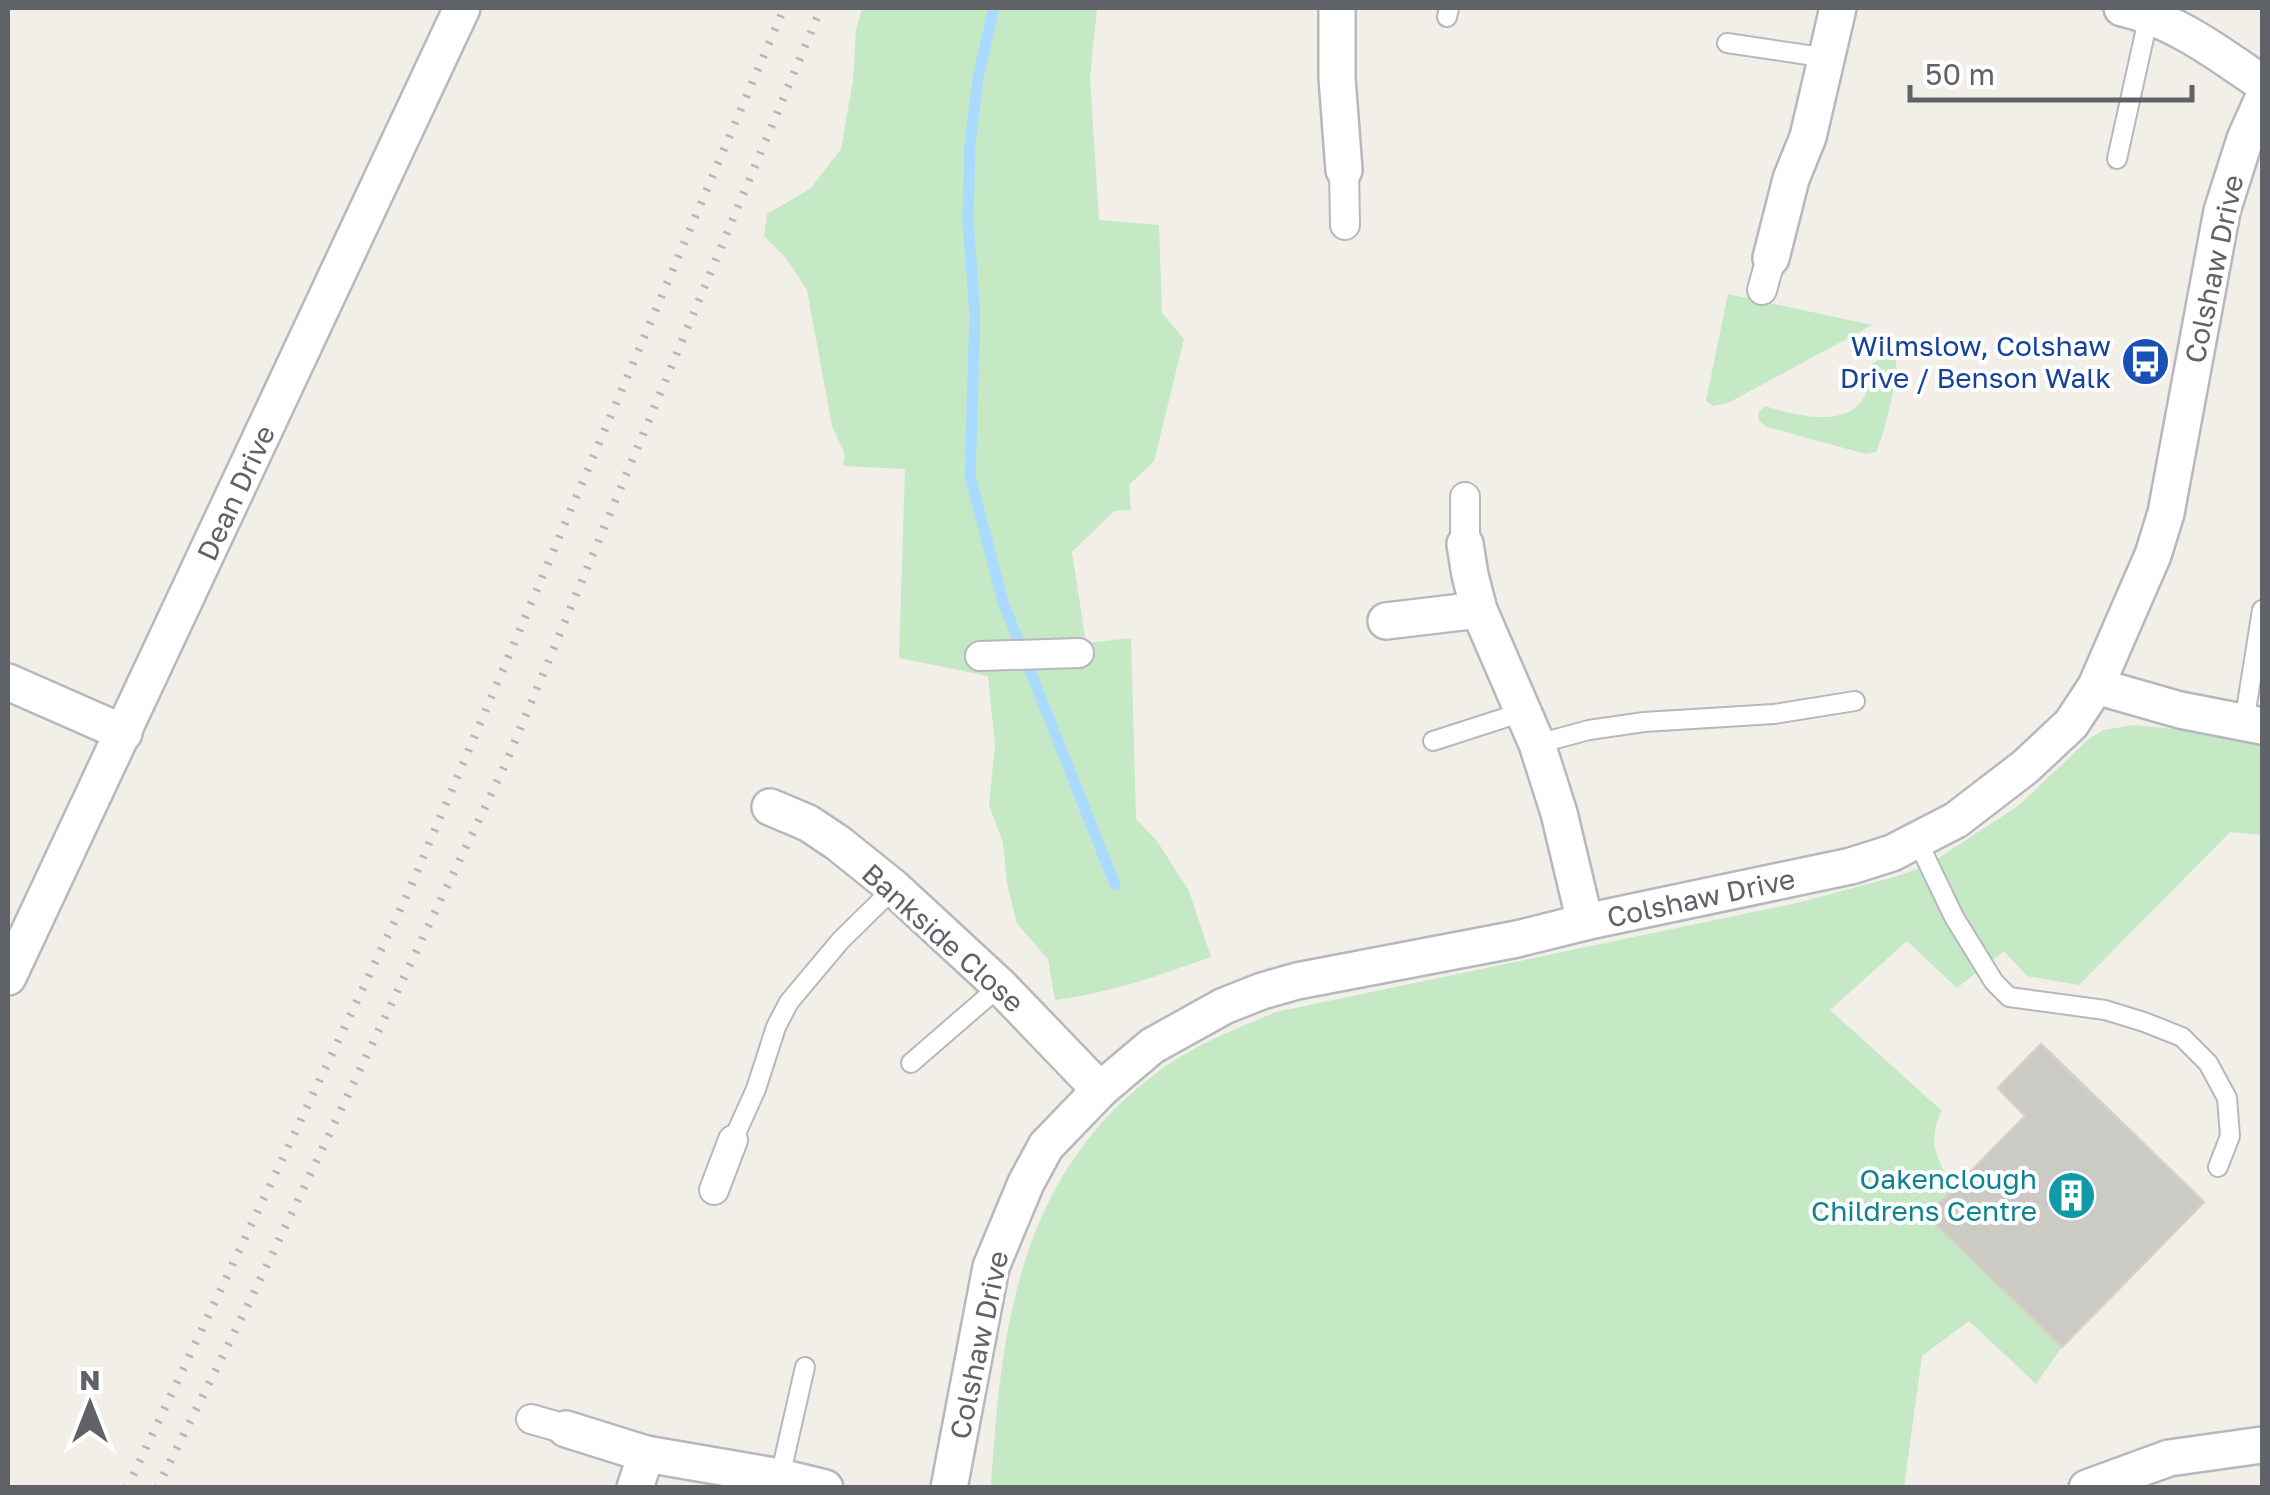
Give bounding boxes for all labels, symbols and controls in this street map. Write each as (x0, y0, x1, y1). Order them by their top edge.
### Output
scale bar (1910, 40, 2192, 102)
text: 50 m (1925, 56, 1995, 92)
street label: Colshaw Drive (2177, 172, 2250, 366)
place label: Wilmslow, Colshaw Drive / Benson Walk (1840, 329, 2111, 394)
bus stop icon: Wilmslow, Colshaw Drive / Benson Walk (2120, 336, 2172, 388)
street label: Dean Drive (190, 420, 281, 566)
street label: Bankside Close (856, 856, 1031, 1019)
street label: Colshaw Drive (1604, 861, 1798, 934)
place label: Oakenclough Childrens Centre (1811, 1162, 2037, 1227)
building icon: Oakenclough Childrens Centre (2046, 1169, 2098, 1221)
street label: Colshaw Drive (942, 1248, 1015, 1442)
north arrow (40, 1355, 140, 1455)
text: N (79, 1363, 101, 1396)

